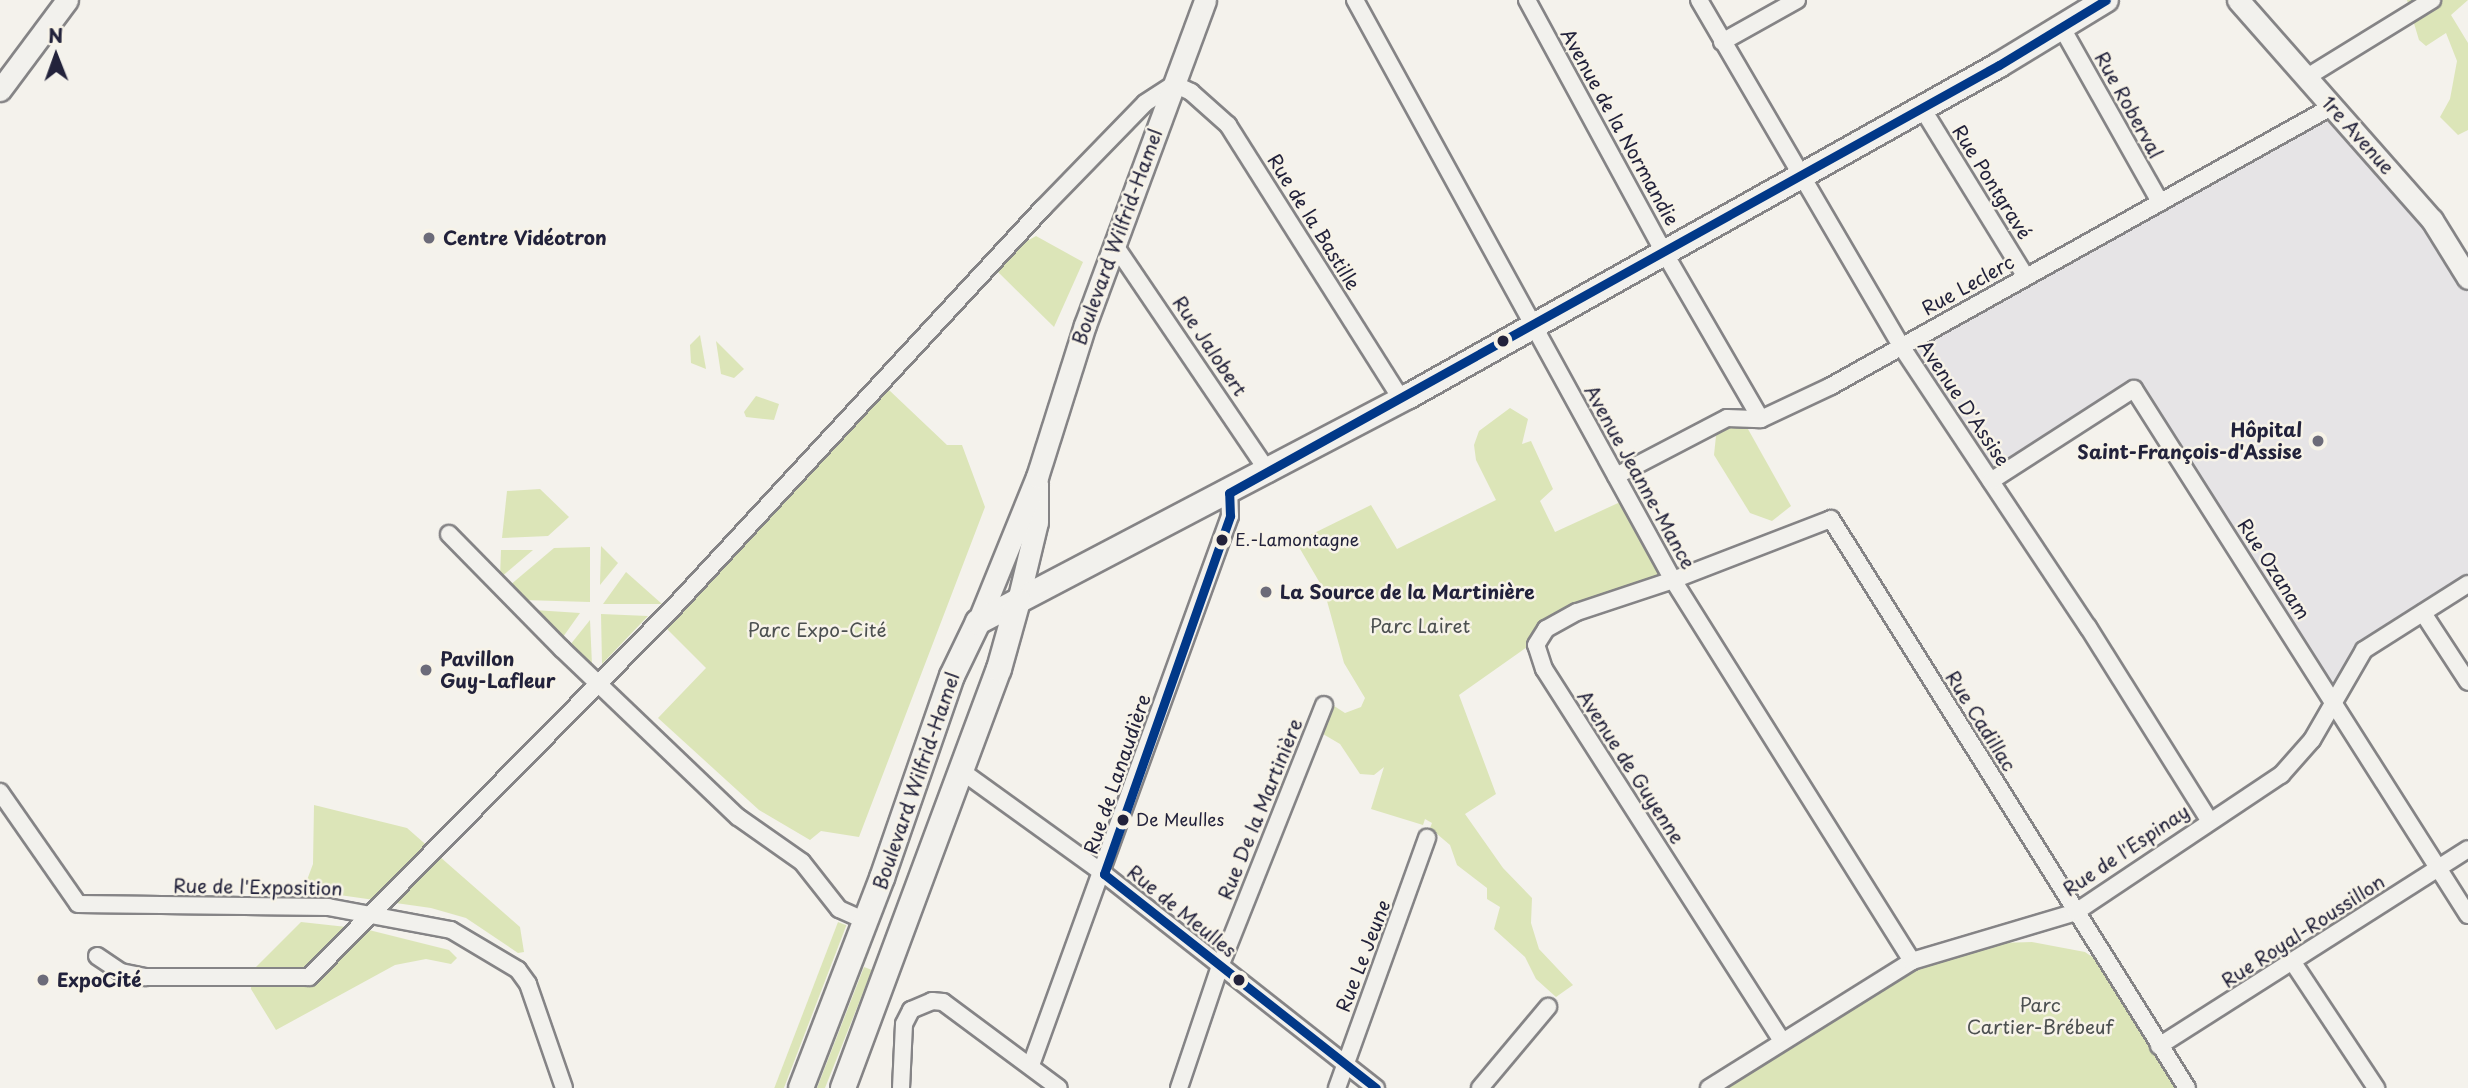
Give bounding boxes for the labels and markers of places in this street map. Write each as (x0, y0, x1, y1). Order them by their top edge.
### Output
place label: Centre Vidéotron (443, 227, 607, 249)
marker: Centre Vidéotron (421, 230, 437, 246)
unlabelled marker (1496, 334, 1510, 348)
place label: Hôpital Saint-François-d'Assise (2077, 419, 2302, 463)
marker: Hôpital Saint-François-d'Assise (2308, 431, 2328, 451)
place label: E.-Lamontagne (1235, 530, 1359, 550)
marker: E.-Lamontagne (1215, 533, 1229, 547)
place label: La Source de la Martinière (1280, 581, 1537, 603)
marker: La Source de la Martinière (1258, 584, 1274, 600)
place label: Pavillon Guy-Lafleur (440, 648, 556, 692)
marker: Pavillon Guy-Lafleur (418, 662, 434, 678)
place label: De Meulles (1136, 810, 1225, 830)
marker: De Meulles (1116, 813, 1130, 827)
place label: ExpoCité (57, 969, 142, 991)
marker: ExpoCité (35, 972, 51, 988)
unlabelled marker (1232, 973, 1246, 987)

